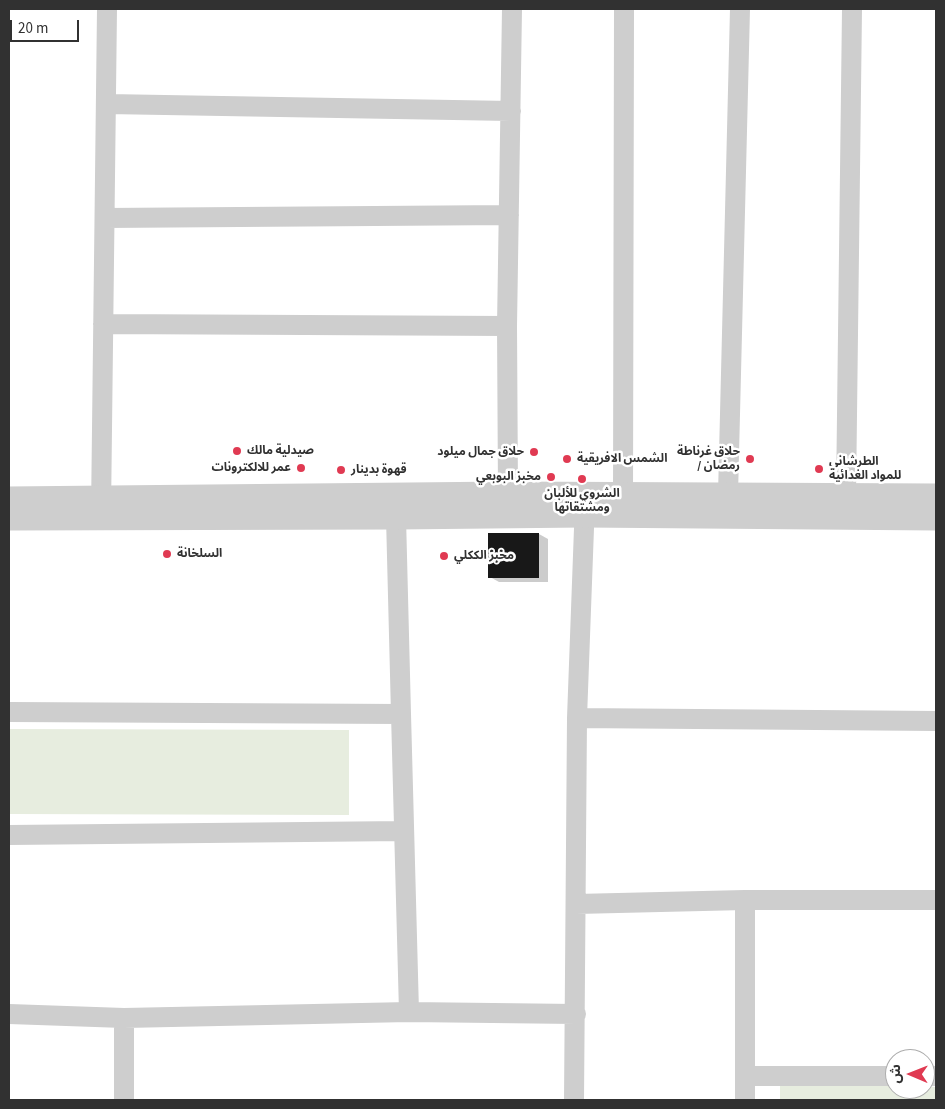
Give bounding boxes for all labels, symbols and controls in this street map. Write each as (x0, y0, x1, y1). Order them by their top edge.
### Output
scale bar (12, 10, 81, 42)
text: 20 m (18, 18, 48, 39)
place label: صيدلية مالك (247, 444, 314, 458)
marker: صيدلية مالك (231, 445, 243, 457)
place label: حلاق جمال ميلود (437, 445, 524, 459)
place label: حلاق غرناطة / رمضان (677, 445, 740, 473)
marker: حلاق جمال ميلود (528, 446, 540, 458)
place label: الشمس الافريقية (577, 452, 667, 466)
marker: الشمس الافريقية (561, 453, 573, 465)
marker: حلاق غرناطة / رمضان (744, 453, 756, 465)
place label: الطرشاني للمواد الغدائية (829, 455, 901, 483)
place label: عمر للالكترونات (211, 461, 291, 475)
marker: عمر للالكترونات (295, 462, 307, 474)
place label: قهوة بدينار (351, 463, 407, 477)
marker: الطرشاني للمواد الغدائية (813, 463, 825, 475)
marker: قهوة بدينار (335, 464, 347, 476)
place label: مخبز البوبعي (476, 470, 541, 484)
marker: مخبز البوبعي (545, 471, 557, 483)
marker: الشروي للألبان ومشتقاتها (576, 473, 588, 485)
place label: الشروي للألبان ومشتقاتها (544, 487, 620, 515)
place label: السلخانة (177, 547, 222, 561)
marker: السلخانة (161, 548, 173, 560)
place label: مخبز الككلي (454, 549, 514, 563)
marker: مخبز الككلي (438, 550, 450, 562)
north arrow (885, 1049, 935, 1099)
text: ش (886, 1064, 906, 1084)

